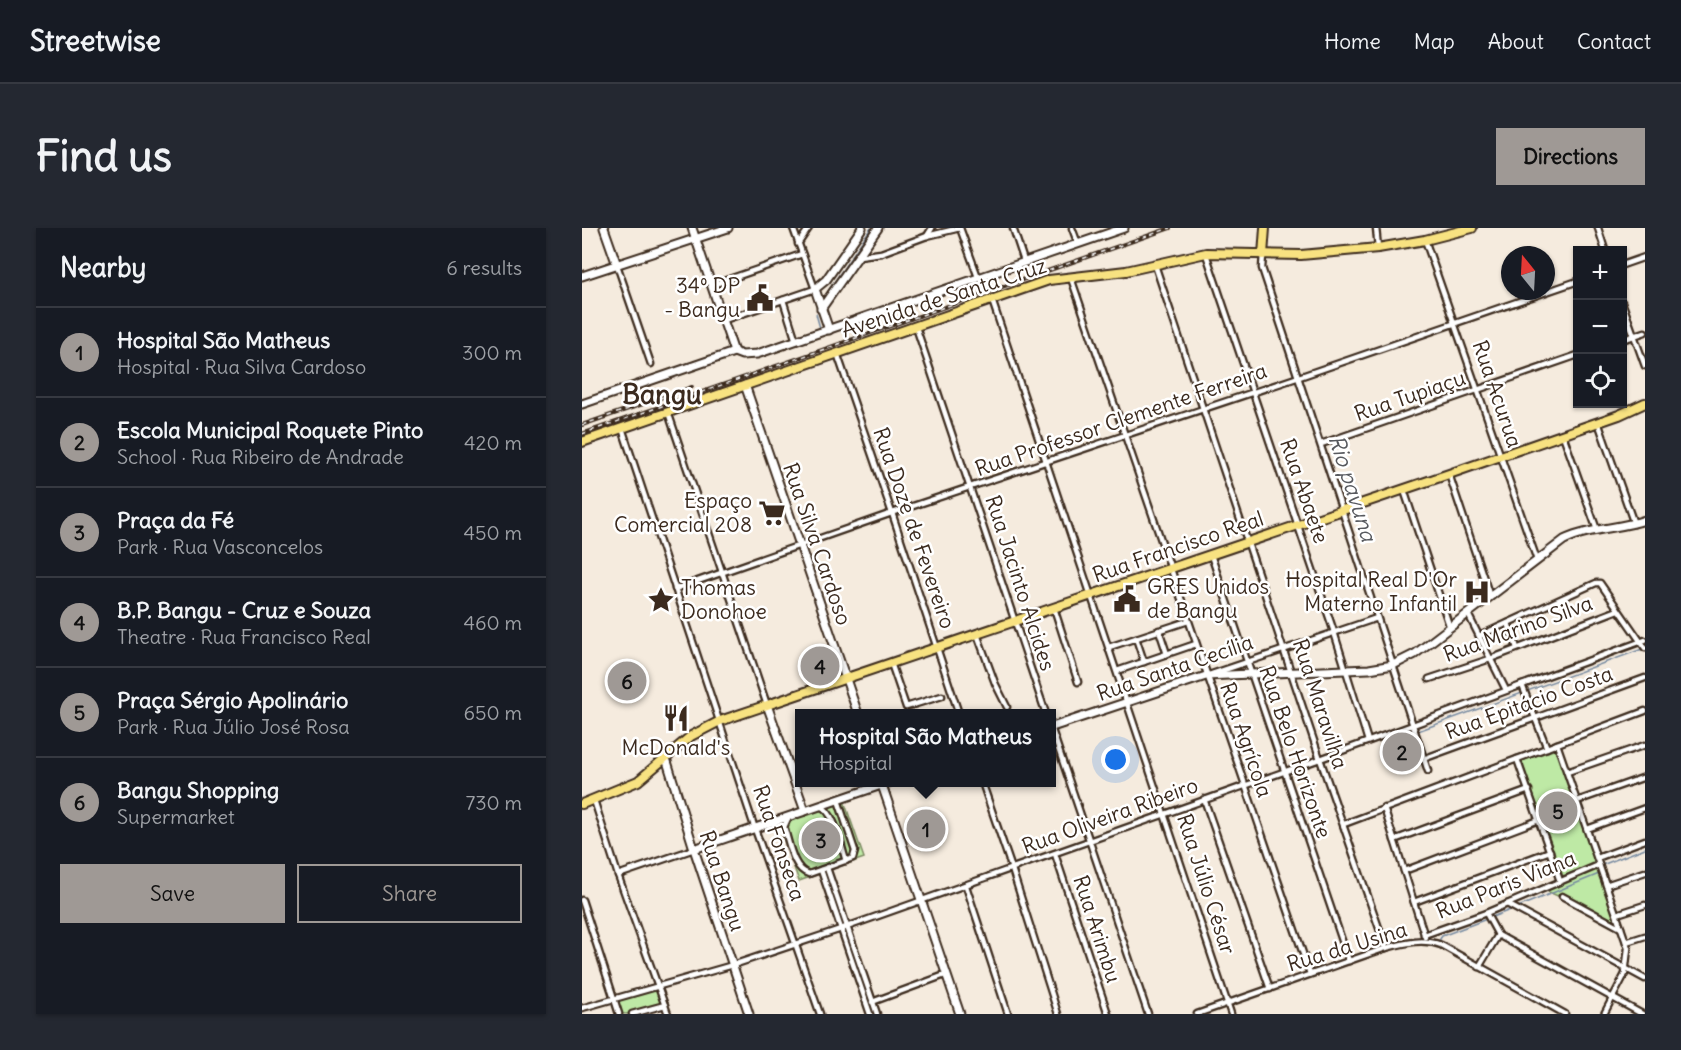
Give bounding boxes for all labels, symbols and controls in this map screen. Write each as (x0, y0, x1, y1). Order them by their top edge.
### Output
text: Streetwise (30, 23, 161, 59)
text: Home (1324, 28, 1381, 55)
text: Map (1414, 28, 1455, 55)
text: About (1488, 28, 1544, 55)
text: Contact (1577, 28, 1651, 55)
button: Directions (1496, 128, 1645, 185)
text: Find us (36, 130, 172, 182)
north arrow (1501, 246, 1555, 300)
map controls (1573, 246, 1627, 408)
button: + (1573, 246, 1627, 300)
text: Nearby (60, 251, 146, 284)
street label: Avenida de Santa Cruz (838, 252, 1050, 343)
text: 6 results (446, 255, 522, 280)
place label: 34º DP - Bangu (664, 272, 740, 323)
public building icon: 34º DP - Bangu (745, 283, 775, 313)
button: − (1573, 300, 1627, 354)
text: Hospital São Matheus (117, 326, 330, 354)
street label: Rua Acurua (1467, 337, 1528, 451)
text: 1 (76, 340, 83, 365)
text: 300 m (462, 340, 522, 365)
text: Hospital · Rua Silva Cardoso (117, 354, 366, 379)
button: locate (1573, 354, 1627, 408)
street label: Rua Professor Clemente Ferreira (971, 357, 1270, 482)
street label: Rua Tupiaçu (1351, 364, 1469, 427)
district label: Bangu (622, 377, 702, 411)
text: Escola Municipal Roquete Pinto (117, 416, 423, 444)
street label: Rua Doze de Fevereiro (867, 424, 962, 632)
text: 2 (74, 430, 85, 455)
text: 420 m (464, 430, 522, 455)
water label: Rio pavuna (1323, 431, 1384, 546)
street label: Rua Abaete (1274, 435, 1335, 547)
text: School · Rua Ribeiro de Andrade (117, 444, 404, 469)
street label: Rua Silva Cardoso (777, 459, 858, 629)
place label: Espaço Comercial 208 (614, 487, 752, 538)
street label: Rua Jacinto Alcides (979, 492, 1062, 674)
supermarket icon: Espaço Comercial 208 (757, 498, 787, 528)
street label: Rua Francisco Real (1089, 505, 1267, 588)
text: Praça da Fé (117, 506, 234, 534)
text: 3 (74, 520, 85, 545)
text: 450 m (463, 520, 522, 545)
text: Park · Rua Vasconcelos (117, 534, 323, 559)
place label: Hospital Real D'Or Materno Infantil (1285, 566, 1457, 617)
place label: GRES Unidos de Bangu (1147, 573, 1269, 624)
place label: Thomas Donohoe (681, 574, 767, 625)
hospital icon: Hospital Real D'Or Materno Infantil (1462, 577, 1492, 607)
public building icon: GRES Unidos de Bangu (1112, 584, 1142, 614)
place icon: Thomas Donohoe (646, 585, 676, 615)
street label: Rua Marino Silva (1440, 589, 1596, 668)
text: B.P. Bangu - Cruz e Souza (117, 596, 371, 624)
text: 4 (74, 610, 85, 635)
text: 460 m (463, 610, 522, 635)
text: Theatre · Rua Francisco Real (117, 624, 371, 649)
street label: Rua Santa Cecília (1093, 628, 1257, 707)
street label: Rua Maravilha (1287, 635, 1354, 772)
pin: 4 (800, 644, 840, 688)
pin: 6 (608, 658, 646, 704)
street label: Rua Epitácio Costa (1441, 660, 1616, 745)
street label: Rua Belo Horizonte (1253, 662, 1338, 842)
street label: Rua Agrícola (1214, 679, 1279, 801)
text: Praça Sérgio Apolinário (117, 686, 348, 714)
text: 5 (74, 700, 85, 725)
text: 650 m (464, 700, 522, 725)
restaurant icon: McDonald's (661, 703, 691, 733)
popup (795, 709, 1056, 787)
text: Park · Rua Júlio José Rosa (117, 714, 350, 739)
text: Hospital São Matheus (819, 722, 1032, 750)
pin: 2 (1382, 730, 1422, 774)
place label: McDonald's (622, 734, 730, 761)
your location (1101, 745, 1130, 774)
text: Hospital (819, 750, 892, 775)
street label: Rua Oliveira Ribeiro (1018, 771, 1202, 860)
text: Bangu Shopping (117, 776, 279, 804)
street label: Rua Fonseca (747, 781, 812, 904)
pin: 5 (1538, 788, 1578, 834)
text: 6 (74, 790, 85, 815)
text: 730 m (465, 790, 522, 815)
text: Supermarket (117, 804, 235, 829)
pin: 1 (906, 806, 946, 852)
street label: Rua Júlio César (1171, 810, 1242, 958)
pin: 3 (802, 818, 840, 862)
street label: Rua Bangu (694, 827, 751, 935)
street label: Rua Paris Viana (1432, 844, 1580, 925)
button: Save (60, 864, 285, 923)
button: Share (297, 864, 522, 923)
street label: Rua Arimbu (1067, 872, 1128, 986)
street label: Rua da Usina (1283, 915, 1410, 978)

